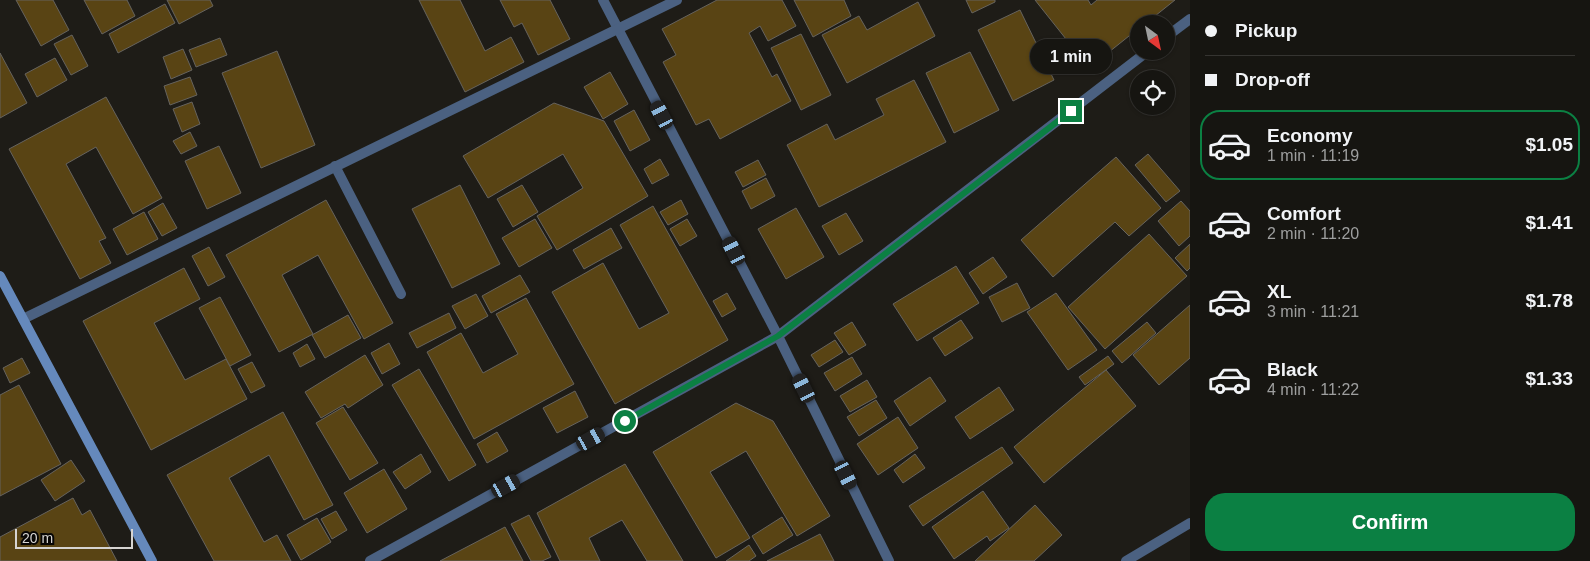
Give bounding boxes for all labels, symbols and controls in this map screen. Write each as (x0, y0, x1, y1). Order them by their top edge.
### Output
north arrow (1130, 15, 1175, 60)
map controls (1130, 15, 1175, 115)
text: Pickup (1235, 20, 1297, 41)
callout: 1 min (1030, 38, 1112, 74)
text: 1 min (1050, 48, 1092, 65)
text: Drop-off (1235, 69, 1310, 90)
button: locate (1130, 70, 1175, 115)
car (648, 98, 675, 132)
route end (1060, 100, 1082, 122)
icon: car (1207, 123, 1252, 168)
text: Economy (1267, 125, 1353, 146)
text: $1.05 (1525, 134, 1573, 155)
text: 1 min · 11:19 (1267, 147, 1359, 164)
icon: car (1207, 201, 1252, 246)
text: Comfort (1267, 203, 1341, 224)
text: $1.41 (1525, 212, 1573, 233)
text: 2 min · 11:20 (1267, 225, 1359, 242)
car (720, 234, 747, 268)
icon: car (1207, 279, 1252, 324)
text: XL (1267, 281, 1291, 302)
text: $1.78 (1525, 290, 1573, 311)
text: 3 min · 11:21 (1267, 303, 1359, 320)
icon: car (1207, 357, 1252, 402)
text: Black (1267, 359, 1318, 380)
text: $1.33 (1525, 368, 1573, 389)
car (790, 371, 817, 405)
text: 4 min · 11:22 (1267, 381, 1359, 398)
route start (614, 410, 636, 432)
car (574, 425, 607, 453)
car (832, 458, 859, 492)
car (489, 472, 522, 500)
button: Confirm (1205, 493, 1575, 551)
scale bar (15, 526, 132, 549)
text: 20 m (22, 530, 53, 546)

